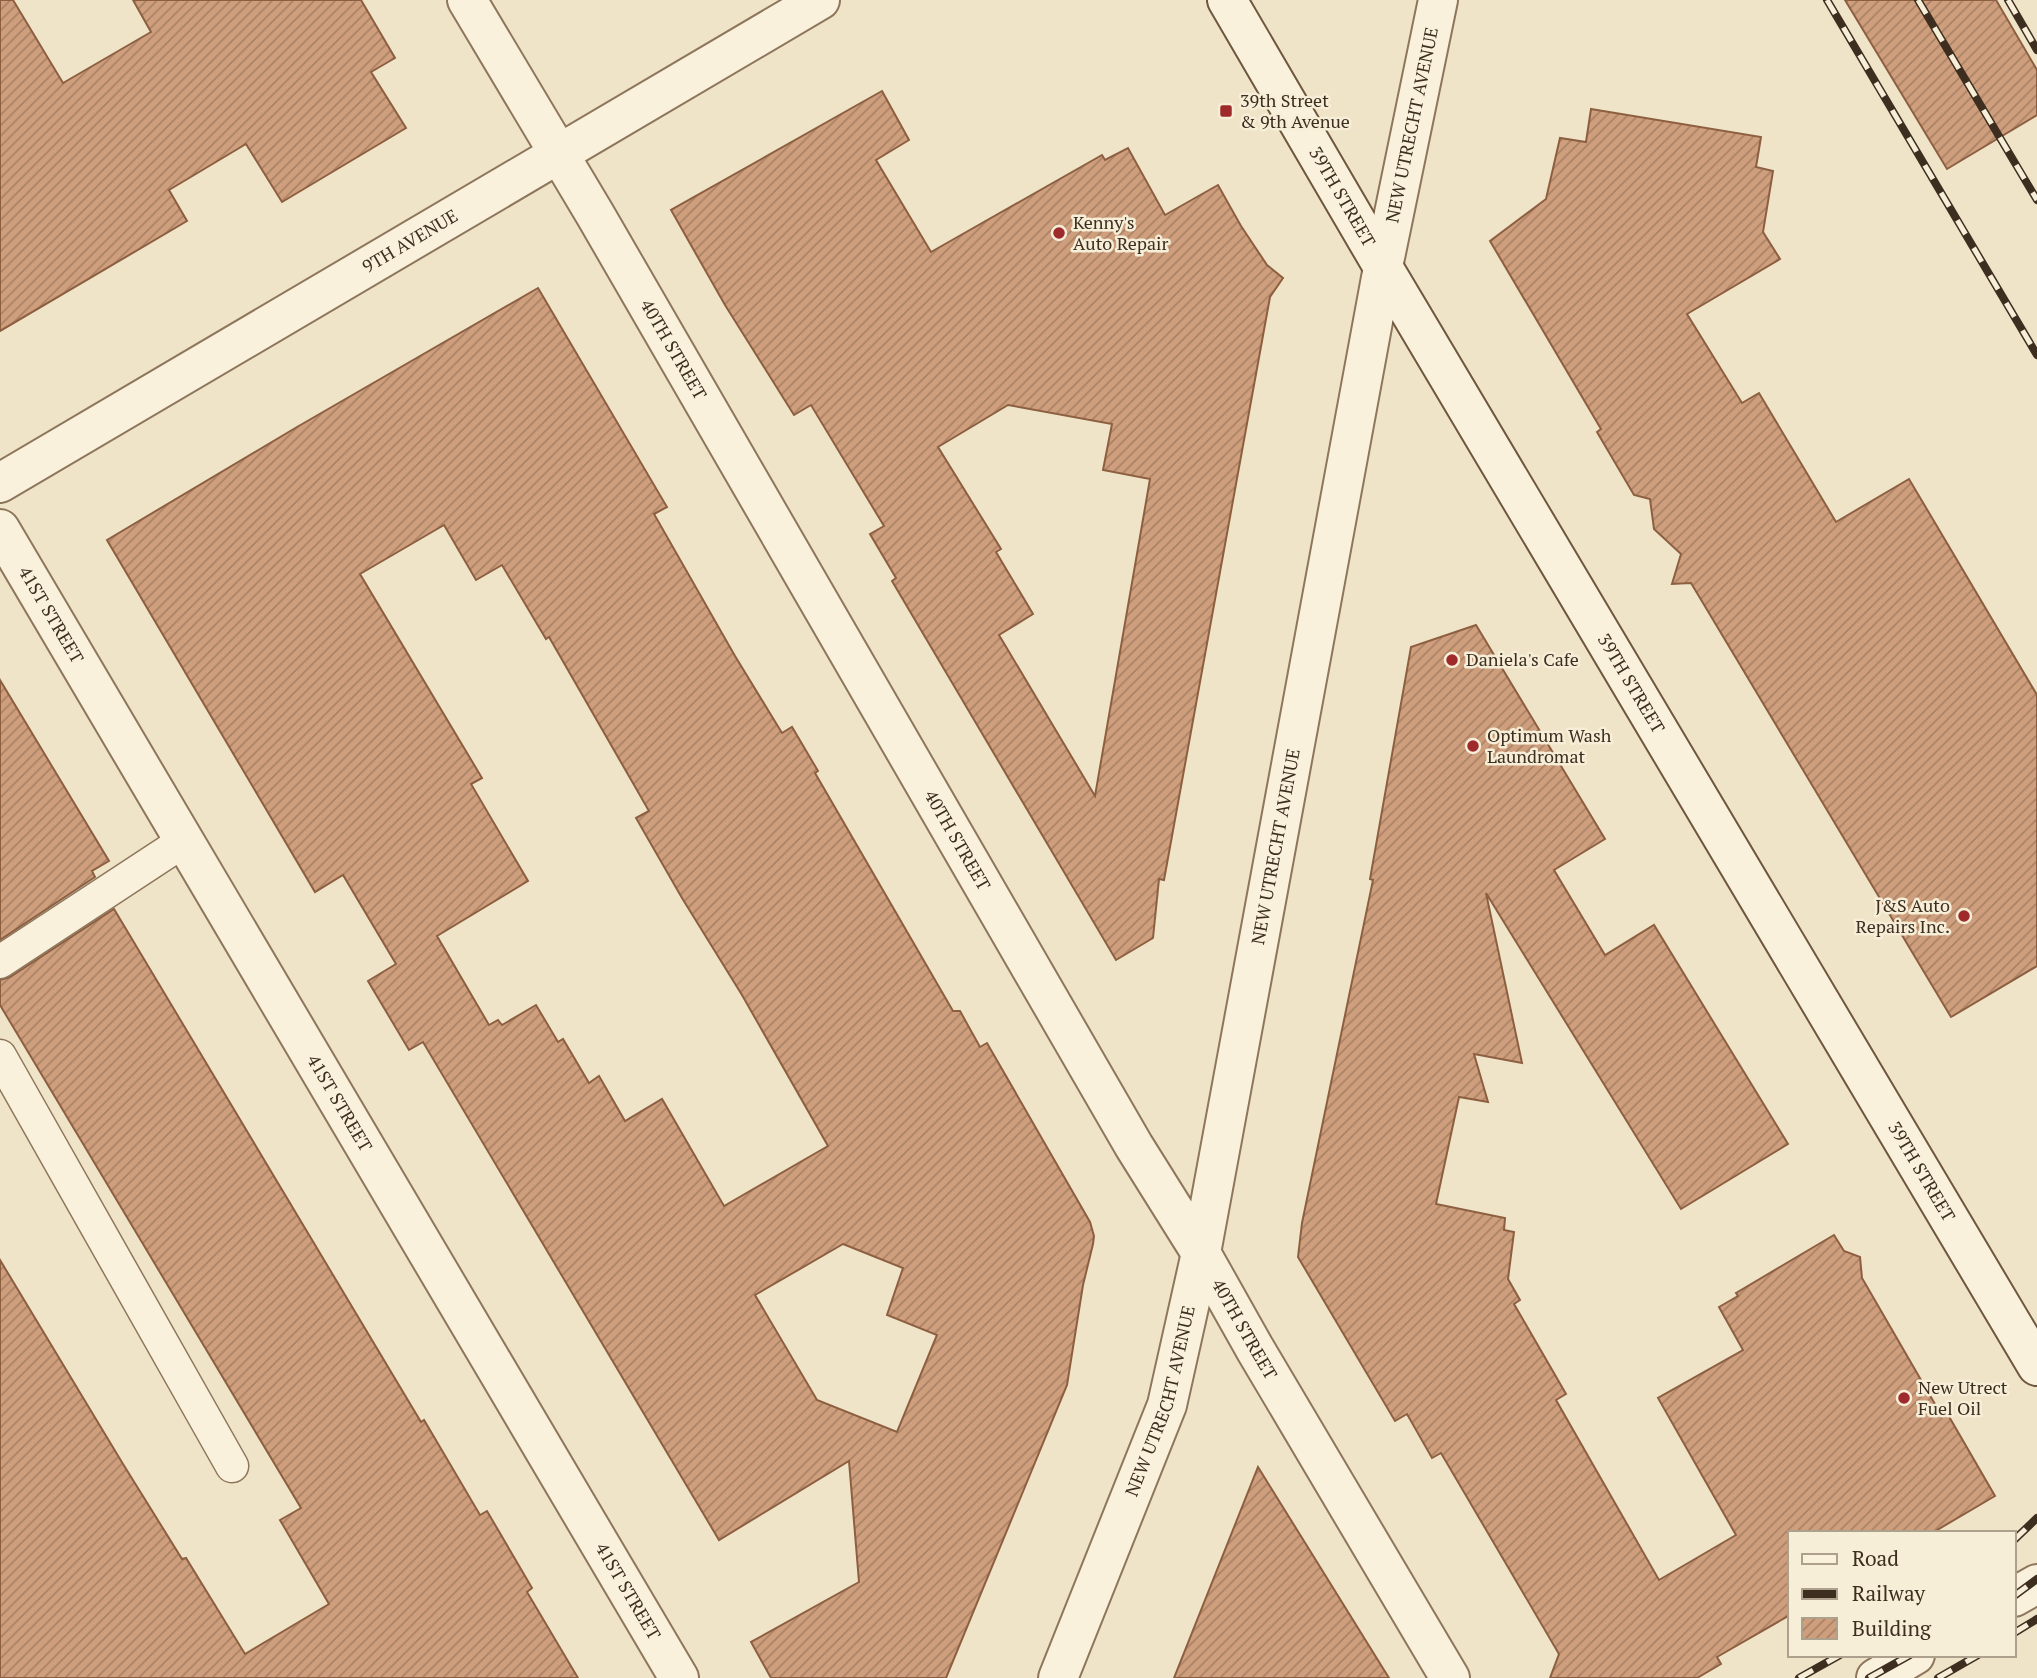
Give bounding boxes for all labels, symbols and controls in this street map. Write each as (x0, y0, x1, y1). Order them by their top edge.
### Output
street label: NEW UTRECHT AVENUE (1379, 25, 1443, 225)
place label: 39th Street & 9th Avenue (1240, 88, 1350, 133)
marker: 39th Street & 9th Avenue (1218, 103, 1234, 119)
street label: 39TH STREET (1304, 142, 1382, 251)
street label: 9TH AVENUE (357, 203, 462, 278)
place label: Kenny's Auto Repair (1073, 210, 1169, 255)
marker: Kenny's Auto Repair (1051, 225, 1067, 241)
street label: 40TH STREET (636, 295, 713, 404)
street label: 41ST STREET (14, 562, 90, 668)
street label: 39TH STREET (1593, 629, 1671, 737)
place label: Daniela's Cafe (1466, 647, 1579, 671)
marker: Daniela's Cafe (1444, 652, 1460, 668)
place label: Optimum Wash Laundromat (1487, 723, 1612, 768)
marker: Optimum Wash Laundromat (1465, 738, 1481, 754)
street label: NEW UTRECHT AVENUE (1245, 746, 1305, 946)
street label: 40TH STREET (920, 785, 997, 895)
place label: J&S Auto Repairs Inc. (1856, 893, 1950, 938)
marker: J&S Auto Repairs Inc. (1956, 908, 1972, 924)
street label: 41ST STREET (302, 1050, 378, 1156)
street label: 39TH STREET (1883, 1117, 1961, 1226)
street label: 40TH STREET (1207, 1274, 1283, 1384)
street label: NEW UTRECHT AVENUE (1119, 1303, 1200, 1500)
place label: New Utrect Fuel Oil (1918, 1375, 2008, 1420)
marker: New Utrect Fuel Oil (1896, 1390, 1912, 1406)
legend (1788, 1531, 2016, 1657)
street label: 41ST STREET (591, 1538, 667, 1644)
text: Road (1852, 1544, 1899, 1572)
text: Railway (1852, 1579, 1926, 1607)
text: Building (1852, 1614, 1932, 1642)

